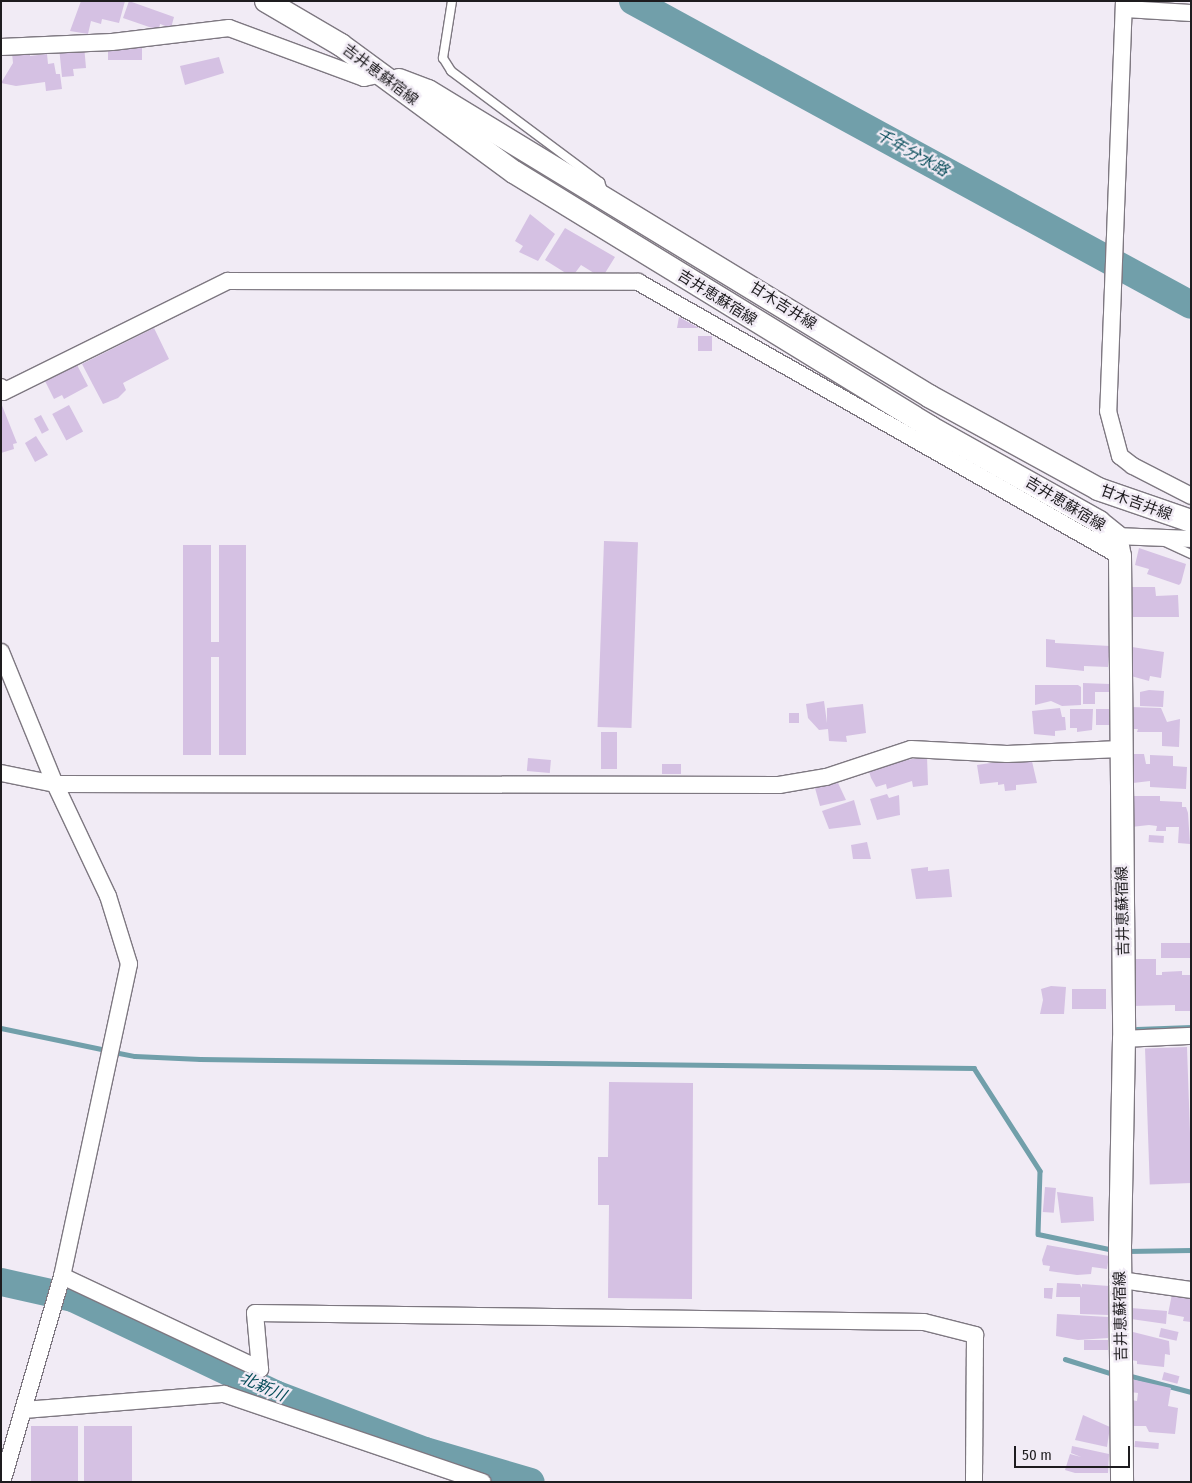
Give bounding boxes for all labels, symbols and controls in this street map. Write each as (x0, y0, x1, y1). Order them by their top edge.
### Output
street label: 吉井恵蘇宿線 (339, 41, 421, 109)
water label: 千年分水路 (872, 125, 952, 181)
street label: 吉井恵蘇宿線 (674, 267, 760, 329)
street label: 甘木吉井線 (746, 278, 820, 334)
street label: 吉井恵蘇宿線 (1022, 473, 1108, 535)
street label: 甘木吉井線 (1098, 482, 1174, 524)
street label: 吉井恵蘇宿線 (1113, 866, 1133, 956)
street label: 吉井恵蘇宿線 (1111, 1271, 1131, 1361)
water label: 北新川 (237, 1368, 289, 1406)
scale bar (1017, 1436, 1133, 1468)
text: 50 m (1022, 1446, 1052, 1464)

